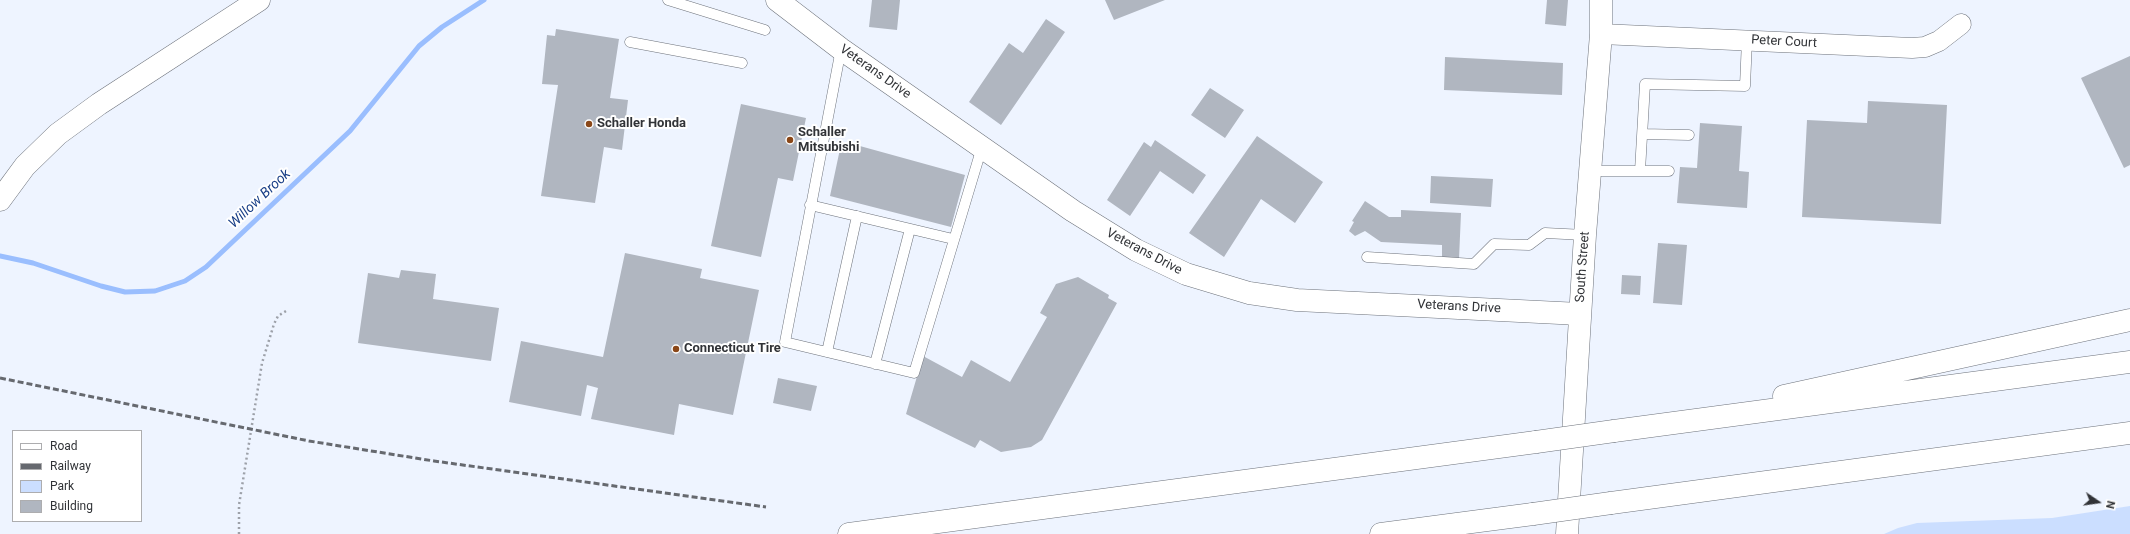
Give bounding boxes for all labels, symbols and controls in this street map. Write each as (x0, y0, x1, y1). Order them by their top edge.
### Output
street label: Peter Court (1751, 32, 1817, 52)
street label: Veterans Drive (836, 42, 914, 102)
place label: Schaller Honda (597, 116, 686, 132)
marker: Schaller Honda (584, 119, 594, 129)
place label: Schaller Mitsubishi (798, 125, 859, 156)
marker: Schaller Mitsubishi (785, 135, 795, 145)
water label: Willow Brook (226, 166, 294, 232)
street label: Veterans Drive (1103, 225, 1185, 279)
street label: South Street (1573, 231, 1593, 303)
street label: Veterans Drive (1417, 297, 1501, 317)
place label: Connecticut Tire (684, 341, 781, 357)
marker: Connecticut Tire (671, 344, 681, 354)
legend (12, 430, 142, 522)
text: Road (50, 439, 78, 453)
text: Railway (50, 459, 91, 473)
text: Park (50, 479, 74, 493)
north arrow (2078, 482, 2118, 522)
text: Building (50, 499, 93, 513)
text: N (2103, 500, 2117, 510)

